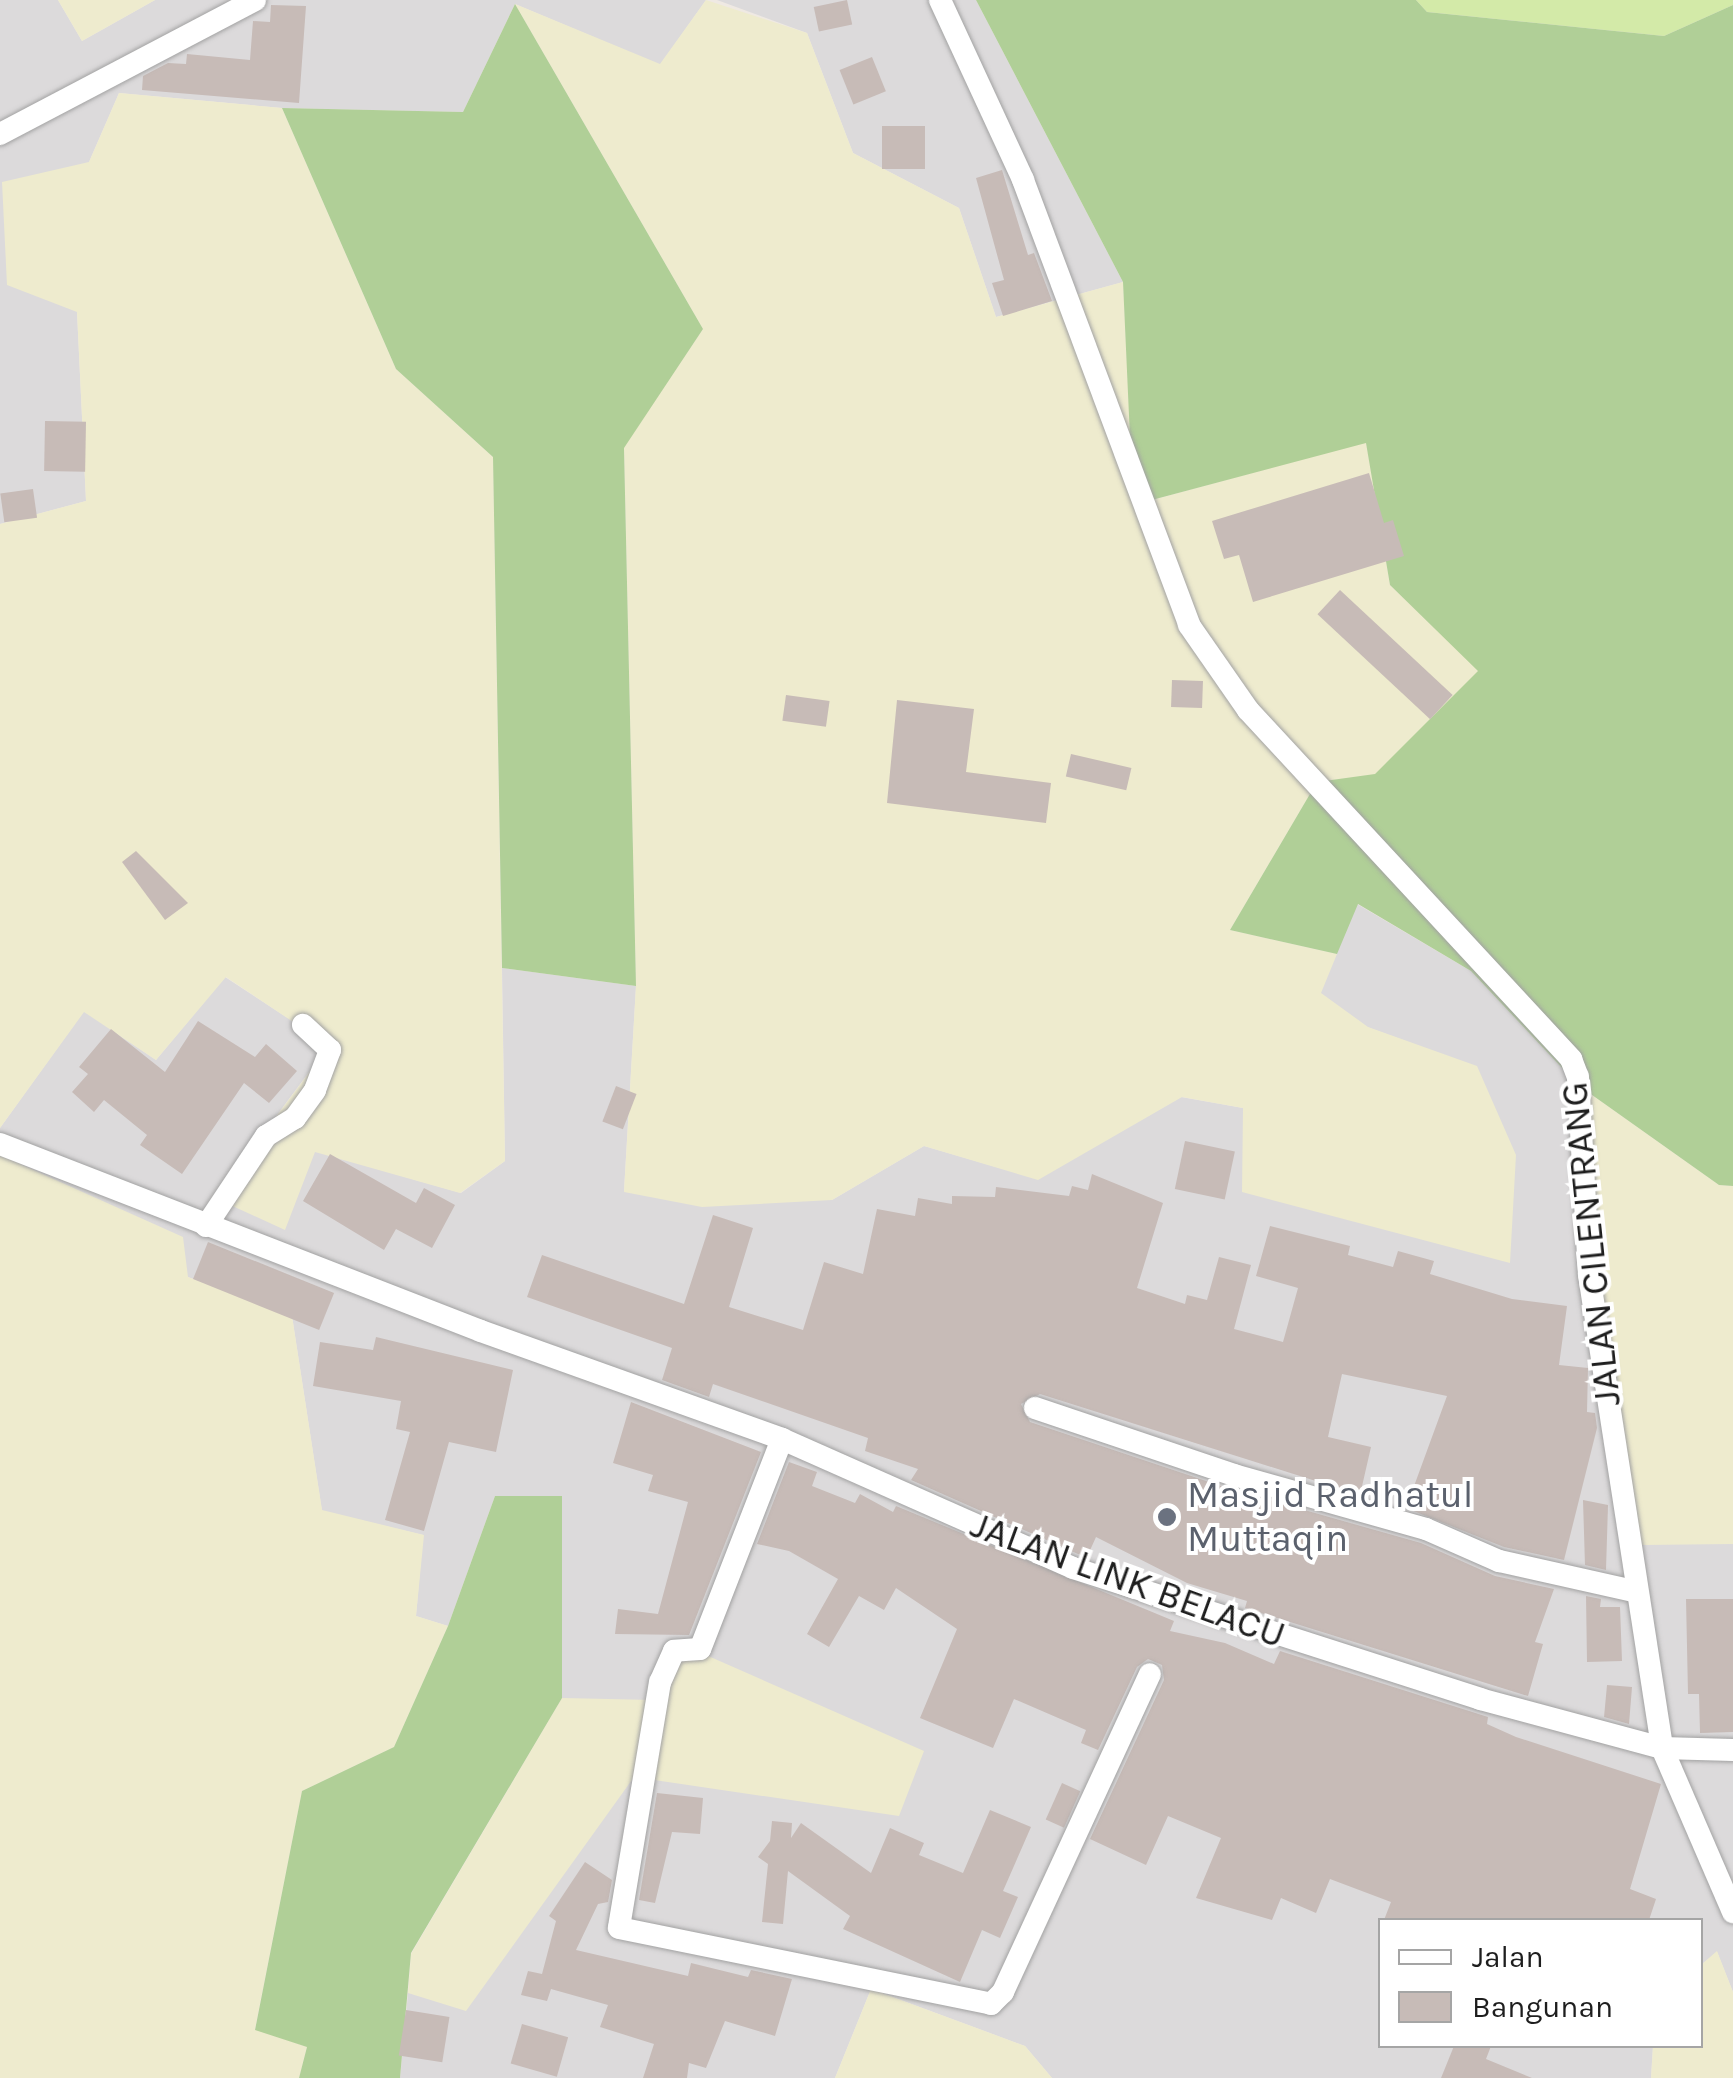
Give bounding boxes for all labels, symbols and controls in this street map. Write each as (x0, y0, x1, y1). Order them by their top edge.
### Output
street label: JALAN CILENTRANG (1551, 1080, 1631, 1408)
place label: Masjid Radhatul Muttaqin (1187, 1472, 1473, 1562)
street label: JALAN LINK BELACU (965, 1502, 1291, 1658)
marker: Masjid Radhatul Muttaqin (1156, 1506, 1178, 1528)
legend (1378, 1918, 1703, 2048)
text: Jalan (1472, 1939, 1544, 1975)
text: Bangunan (1472, 1989, 1613, 2025)

